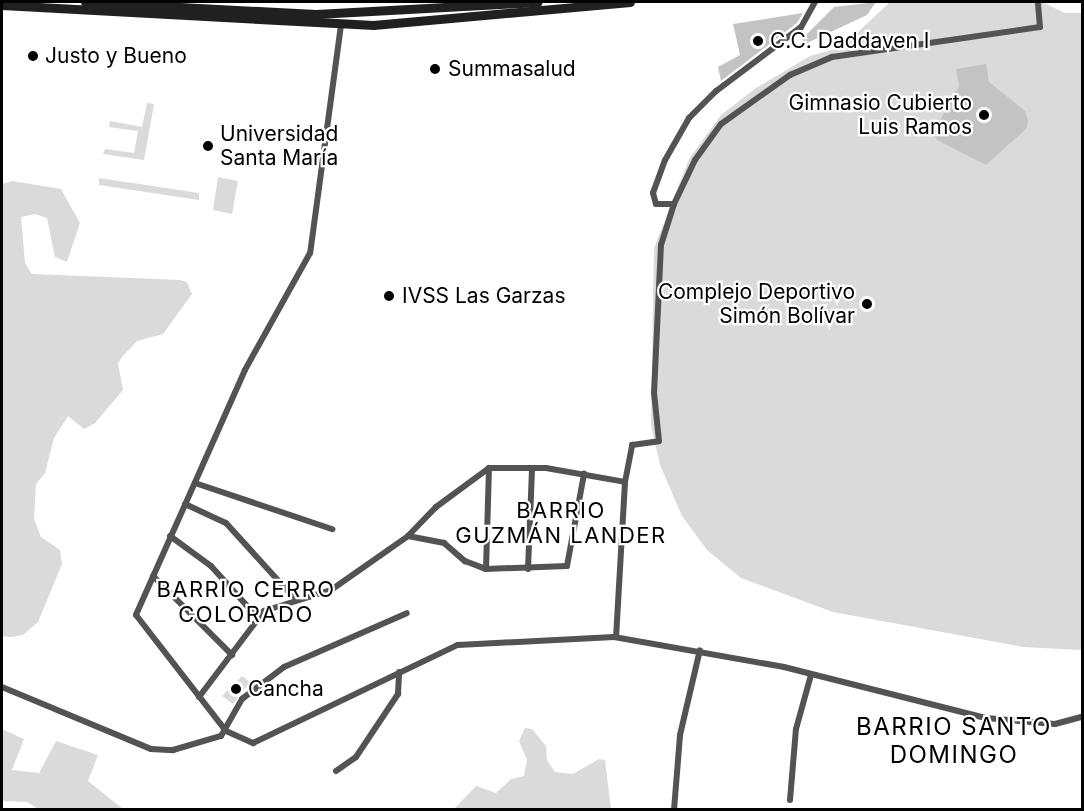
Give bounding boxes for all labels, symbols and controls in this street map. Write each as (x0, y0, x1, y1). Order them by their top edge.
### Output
place label: C.C. Daddaven I (770, 28, 929, 54)
marker: C.C. Daddaven I (751, 34, 765, 48)
place label: Justo y Bueno (45, 43, 187, 69)
marker: Justo y Bueno (26, 49, 40, 63)
place label: Summasalud (448, 56, 576, 82)
marker: Summasalud (426, 60, 444, 78)
place label: Gimnasio Cubierto Luis Ramos (789, 90, 972, 140)
marker: Gimnasio Cubierto Luis Ramos (977, 108, 991, 122)
place label: Universidad Santa María (220, 121, 338, 171)
marker: Universidad Santa María (201, 139, 215, 153)
place label: Complejo Deportivo Simón Bolívar (658, 279, 855, 329)
place label: IVSS Las Garzas (402, 283, 565, 309)
marker: IVSS Las Garzas (380, 287, 398, 305)
marker: Complejo Deportivo Simón Bolívar (860, 297, 874, 311)
district label: BARRIO GUZMÁN LANDER (455, 497, 667, 548)
district label: BARRIO CERRO COLORADO (156, 576, 336, 628)
place label: Cancha (248, 676, 324, 702)
marker: Cancha (229, 682, 243, 696)
district label: BARRIO SANTO DOMINGO (856, 713, 1052, 769)

